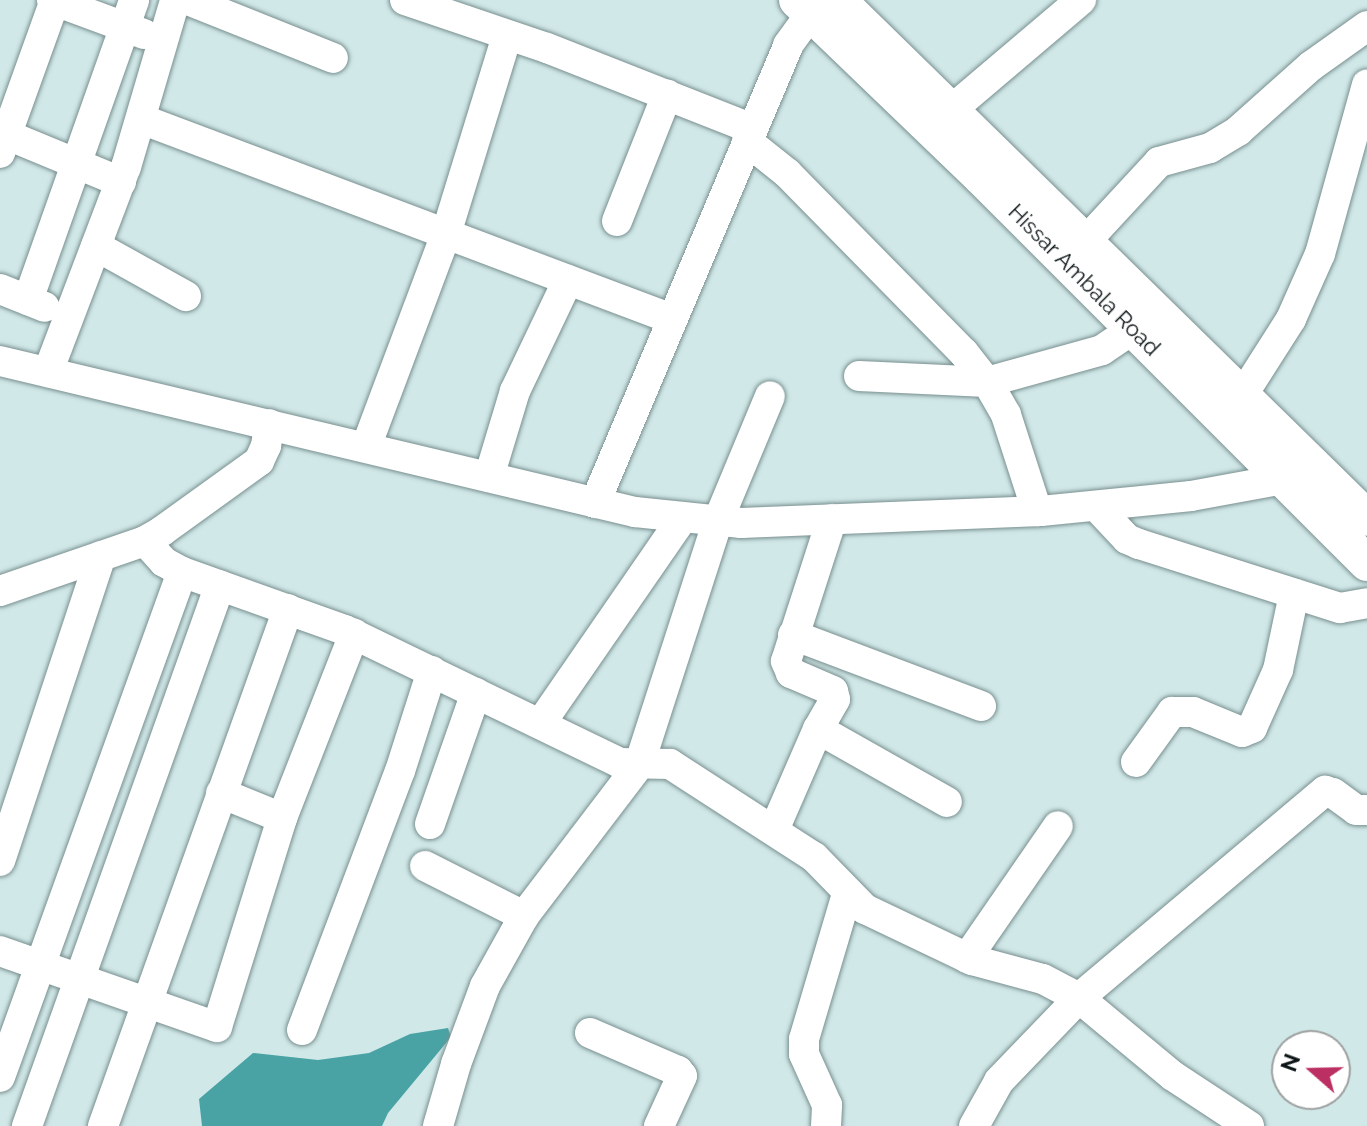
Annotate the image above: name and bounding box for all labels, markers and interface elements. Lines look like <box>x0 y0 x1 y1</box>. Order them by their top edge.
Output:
street label: Hissar Ambala Road <box>1002 198 1166 362</box>
north arrow <box>1271 1030 1351 1110</box>
text: N <box>1275 1050 1305 1075</box>

